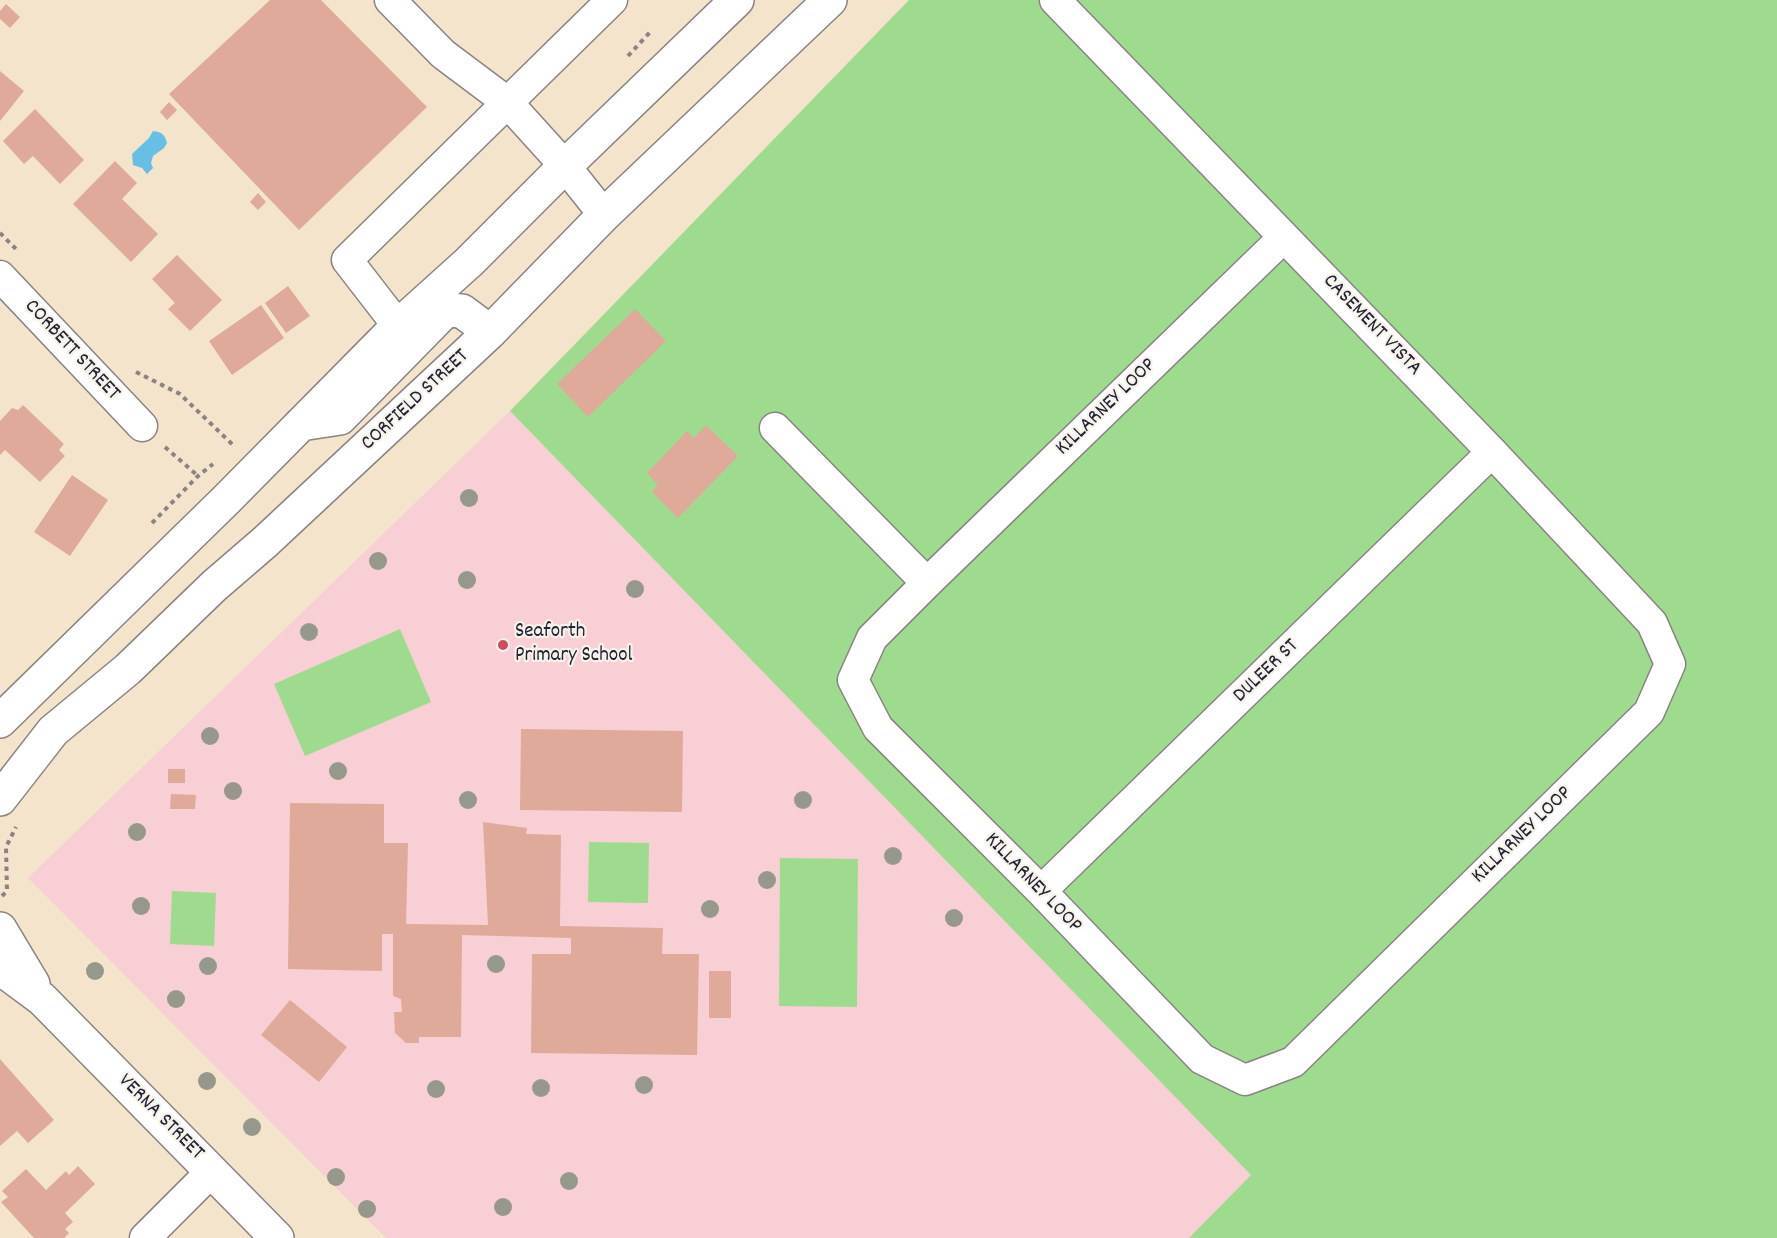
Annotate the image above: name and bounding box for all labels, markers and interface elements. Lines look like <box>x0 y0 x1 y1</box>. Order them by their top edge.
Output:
street label: CASEMENT VISTA <box>1316 270 1426 382</box>
street label: CORBETT STREET <box>18 295 124 407</box>
street label: CORFIELD STREET <box>357 345 475 457</box>
street label: KILLARNEY LOOP <box>1052 354 1162 462</box>
place label: Seaforth Primary School <box>515 620 633 670</box>
street label: DULEER ST <box>1229 635 1305 709</box>
marker: Seaforth Primary School <box>496 638 510 652</box>
street label: KILLARNEY LOOP <box>1468 782 1578 890</box>
street label: KILLARNEY LOOP <box>978 829 1086 939</box>
street label: VERNA STREET <box>112 1070 208 1166</box>

